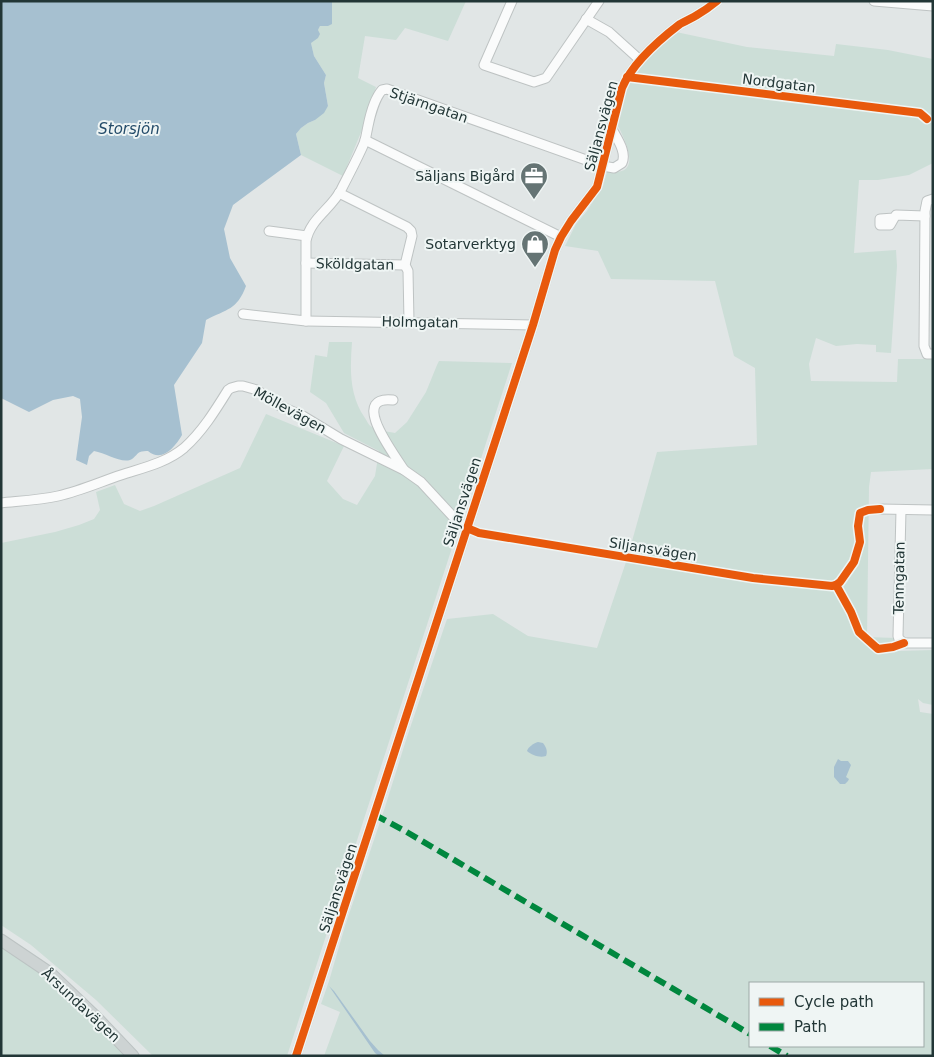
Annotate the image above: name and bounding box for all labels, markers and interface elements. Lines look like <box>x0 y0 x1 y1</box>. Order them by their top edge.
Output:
street label: Nordgatan <box>741 71 817 95</box>
street label: Säljansvägen <box>581 79 621 173</box>
street label: Stjärngatan <box>388 84 470 126</box>
water label: Storsjön <box>98 120 160 138</box>
office icon: Säljans Bigård <box>519 161 549 200</box>
place label: Säljans Bigård <box>415 168 515 184</box>
shop icon: Sotarverktyg <box>520 229 550 268</box>
place label: Sotarverktyg <box>425 236 516 252</box>
street label: Sköldgatan <box>316 255 394 273</box>
street label: Holmgatan <box>381 313 459 331</box>
street label: Möllevägen <box>251 384 329 436</box>
street label: Säljansvägen <box>440 455 484 549</box>
street label: Siljansvägen <box>608 534 698 564</box>
street label: Tenngatan <box>890 541 908 616</box>
street label: Säljansvägen <box>316 841 360 935</box>
street label: Årsundavägen <box>39 965 123 1045</box>
legend <box>749 982 924 1047</box>
text: Cycle path <box>794 993 874 1011</box>
text: Path <box>794 1018 827 1036</box>

